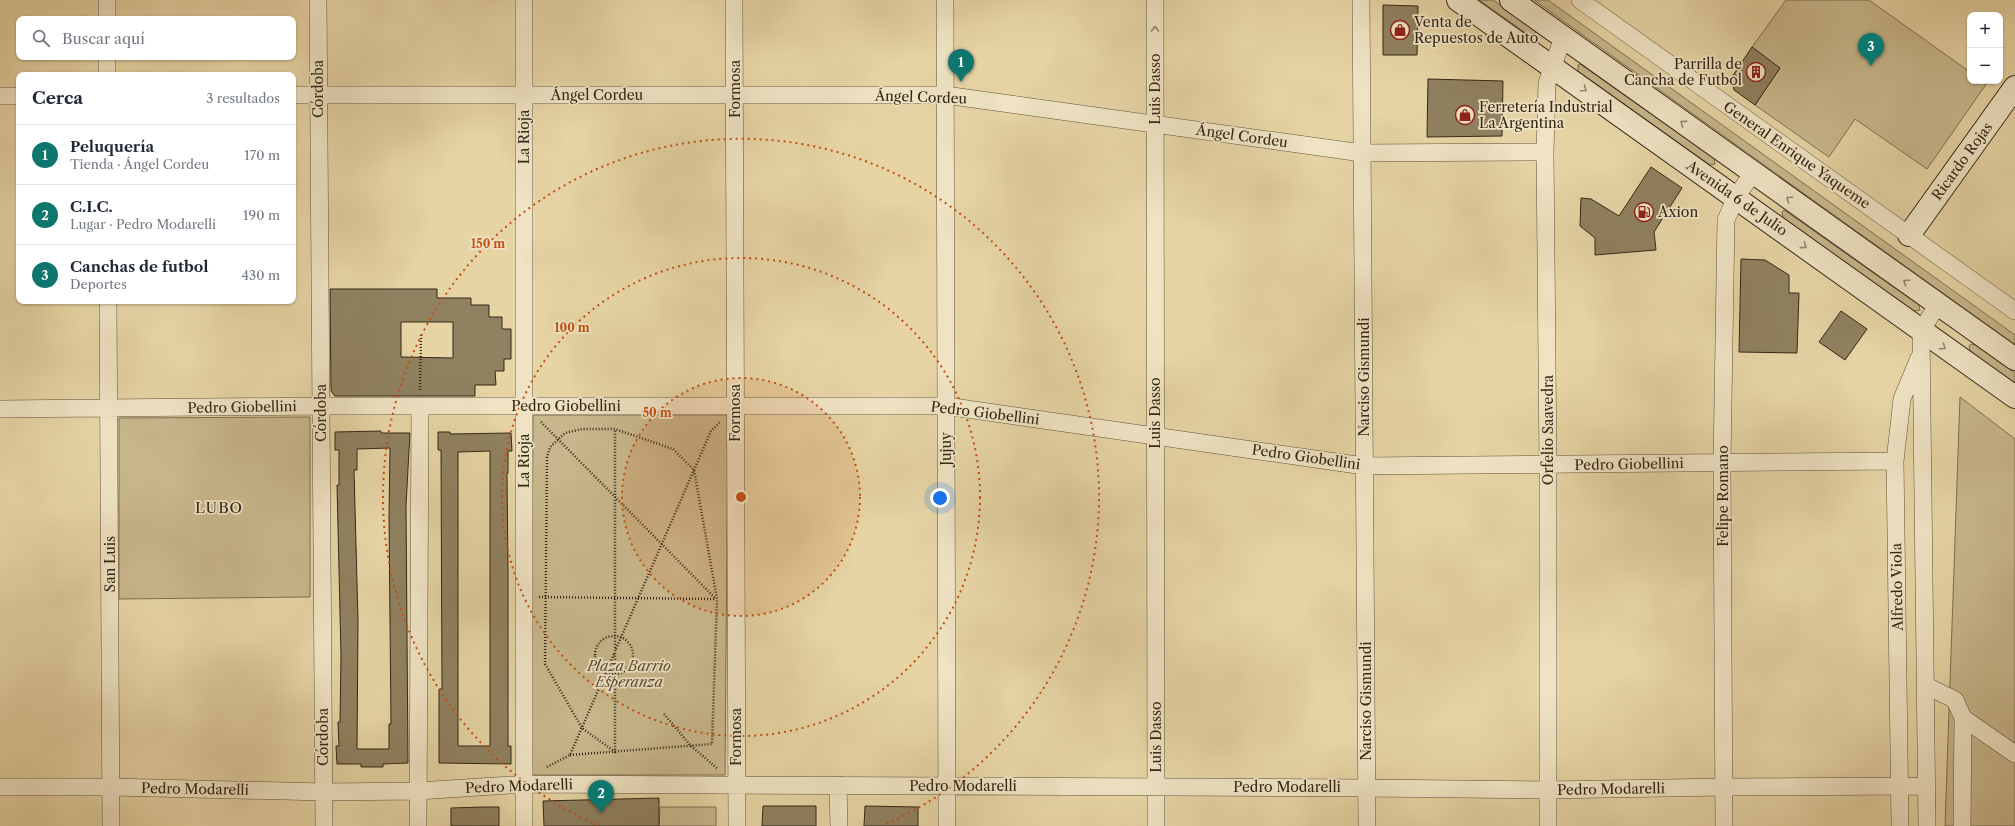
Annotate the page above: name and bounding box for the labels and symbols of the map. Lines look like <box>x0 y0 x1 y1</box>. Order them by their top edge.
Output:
place label: Venta de Repuestos de Auto <box>1413 13 1538 47</box>
shop icon: Venta de Repuestos de Auto <box>1389 19 1411 41</box>
one-way arrow <box>1151 26 1159 32</box>
pin: 3 <box>1858 33 1884 66</box>
pin: 1 <box>948 49 974 82</box>
street label: Luis Dasso <box>1146 53 1164 125</box>
place label: Parrilla de Cancha de Futbol <box>1624 55 1742 89</box>
street label: Córdoba <box>309 59 327 118</box>
street label: Formosa <box>726 59 744 118</box>
building icon: Parrilla de Cancha de Futbol <box>1745 61 1767 83</box>
one-way arrow <box>1580 84 1587 92</box>
street label: Ángel Cordeu <box>550 86 644 104</box>
street label: Ángel Cordeu <box>874 86 968 108</box>
street label: General Enrique Yaqueme <box>1720 97 1874 213</box>
place label: Ferretería Industrial La Argentina <box>1479 98 1613 132</box>
shop icon: Ferretería Industrial La Argentina <box>1454 104 1476 126</box>
street label: La Rioja <box>515 109 533 164</box>
street label: Ricardo Rojas <box>1928 119 1996 203</box>
one-way arrow <box>1680 120 1687 128</box>
street label: Ángel Cordeu <box>1194 121 1289 151</box>
street label: Avenida 6 de Julio <box>1682 156 1791 240</box>
one-way arrow <box>1786 197 1793 204</box>
fuel station icon: Axion <box>1633 201 1655 223</box>
place label: Axion <box>1657 203 1698 221</box>
text: 150 m <box>471 236 505 251</box>
one-way arrow <box>1800 241 1807 249</box>
one-way arrow <box>1904 280 1911 287</box>
street label: Narciso Gismundi <box>1355 317 1373 437</box>
text: 100 m <box>554 320 590 335</box>
one-way arrow <box>1939 342 1946 349</box>
street label: Orfelio Saavedra <box>1539 374 1557 485</box>
street label: Luis Dasso <box>1146 377 1164 449</box>
street label: Córdoba <box>312 383 330 442</box>
street label: Formosa <box>726 383 744 442</box>
street label: Pedro Giobellini <box>187 397 297 417</box>
street label: Pedro Giobellini <box>511 397 621 415</box>
street label: Pedro Giobellini <box>930 397 1040 429</box>
text: 50 m <box>642 405 672 420</box>
street label: Jujuy <box>937 432 955 468</box>
street label: La Rioja <box>515 433 533 488</box>
street label: Pedro Giobellini <box>1251 440 1361 474</box>
street label: Felipe Romano <box>1714 445 1732 547</box>
street label: Pedro Giobellini <box>1574 454 1684 474</box>
your location <box>930 488 950 508</box>
centre of rings <box>734 490 748 504</box>
district label: LUBO <box>195 498 243 517</box>
street label: San Luis <box>101 536 119 592</box>
street label: Alfredo Viola <box>1887 542 1907 632</box>
street label: Narciso Gismundi <box>1357 641 1375 761</box>
park label: Plaza Barrio Esperanza <box>586 657 671 691</box>
street label: Luis Dasso <box>1147 701 1165 773</box>
street label: Córdoba <box>314 707 332 766</box>
street label: Formosa <box>727 707 745 766</box>
street label: Pedro Modarelli <box>465 775 573 797</box>
street label: Pedro Modarelli <box>909 777 1017 795</box>
street label: Pedro Modarelli <box>1233 778 1341 796</box>
street label: Pedro Modarelli <box>141 779 249 799</box>
street label: Pedro Modarelli <box>1557 779 1665 799</box>
pin: 2 <box>588 780 614 813</box>

